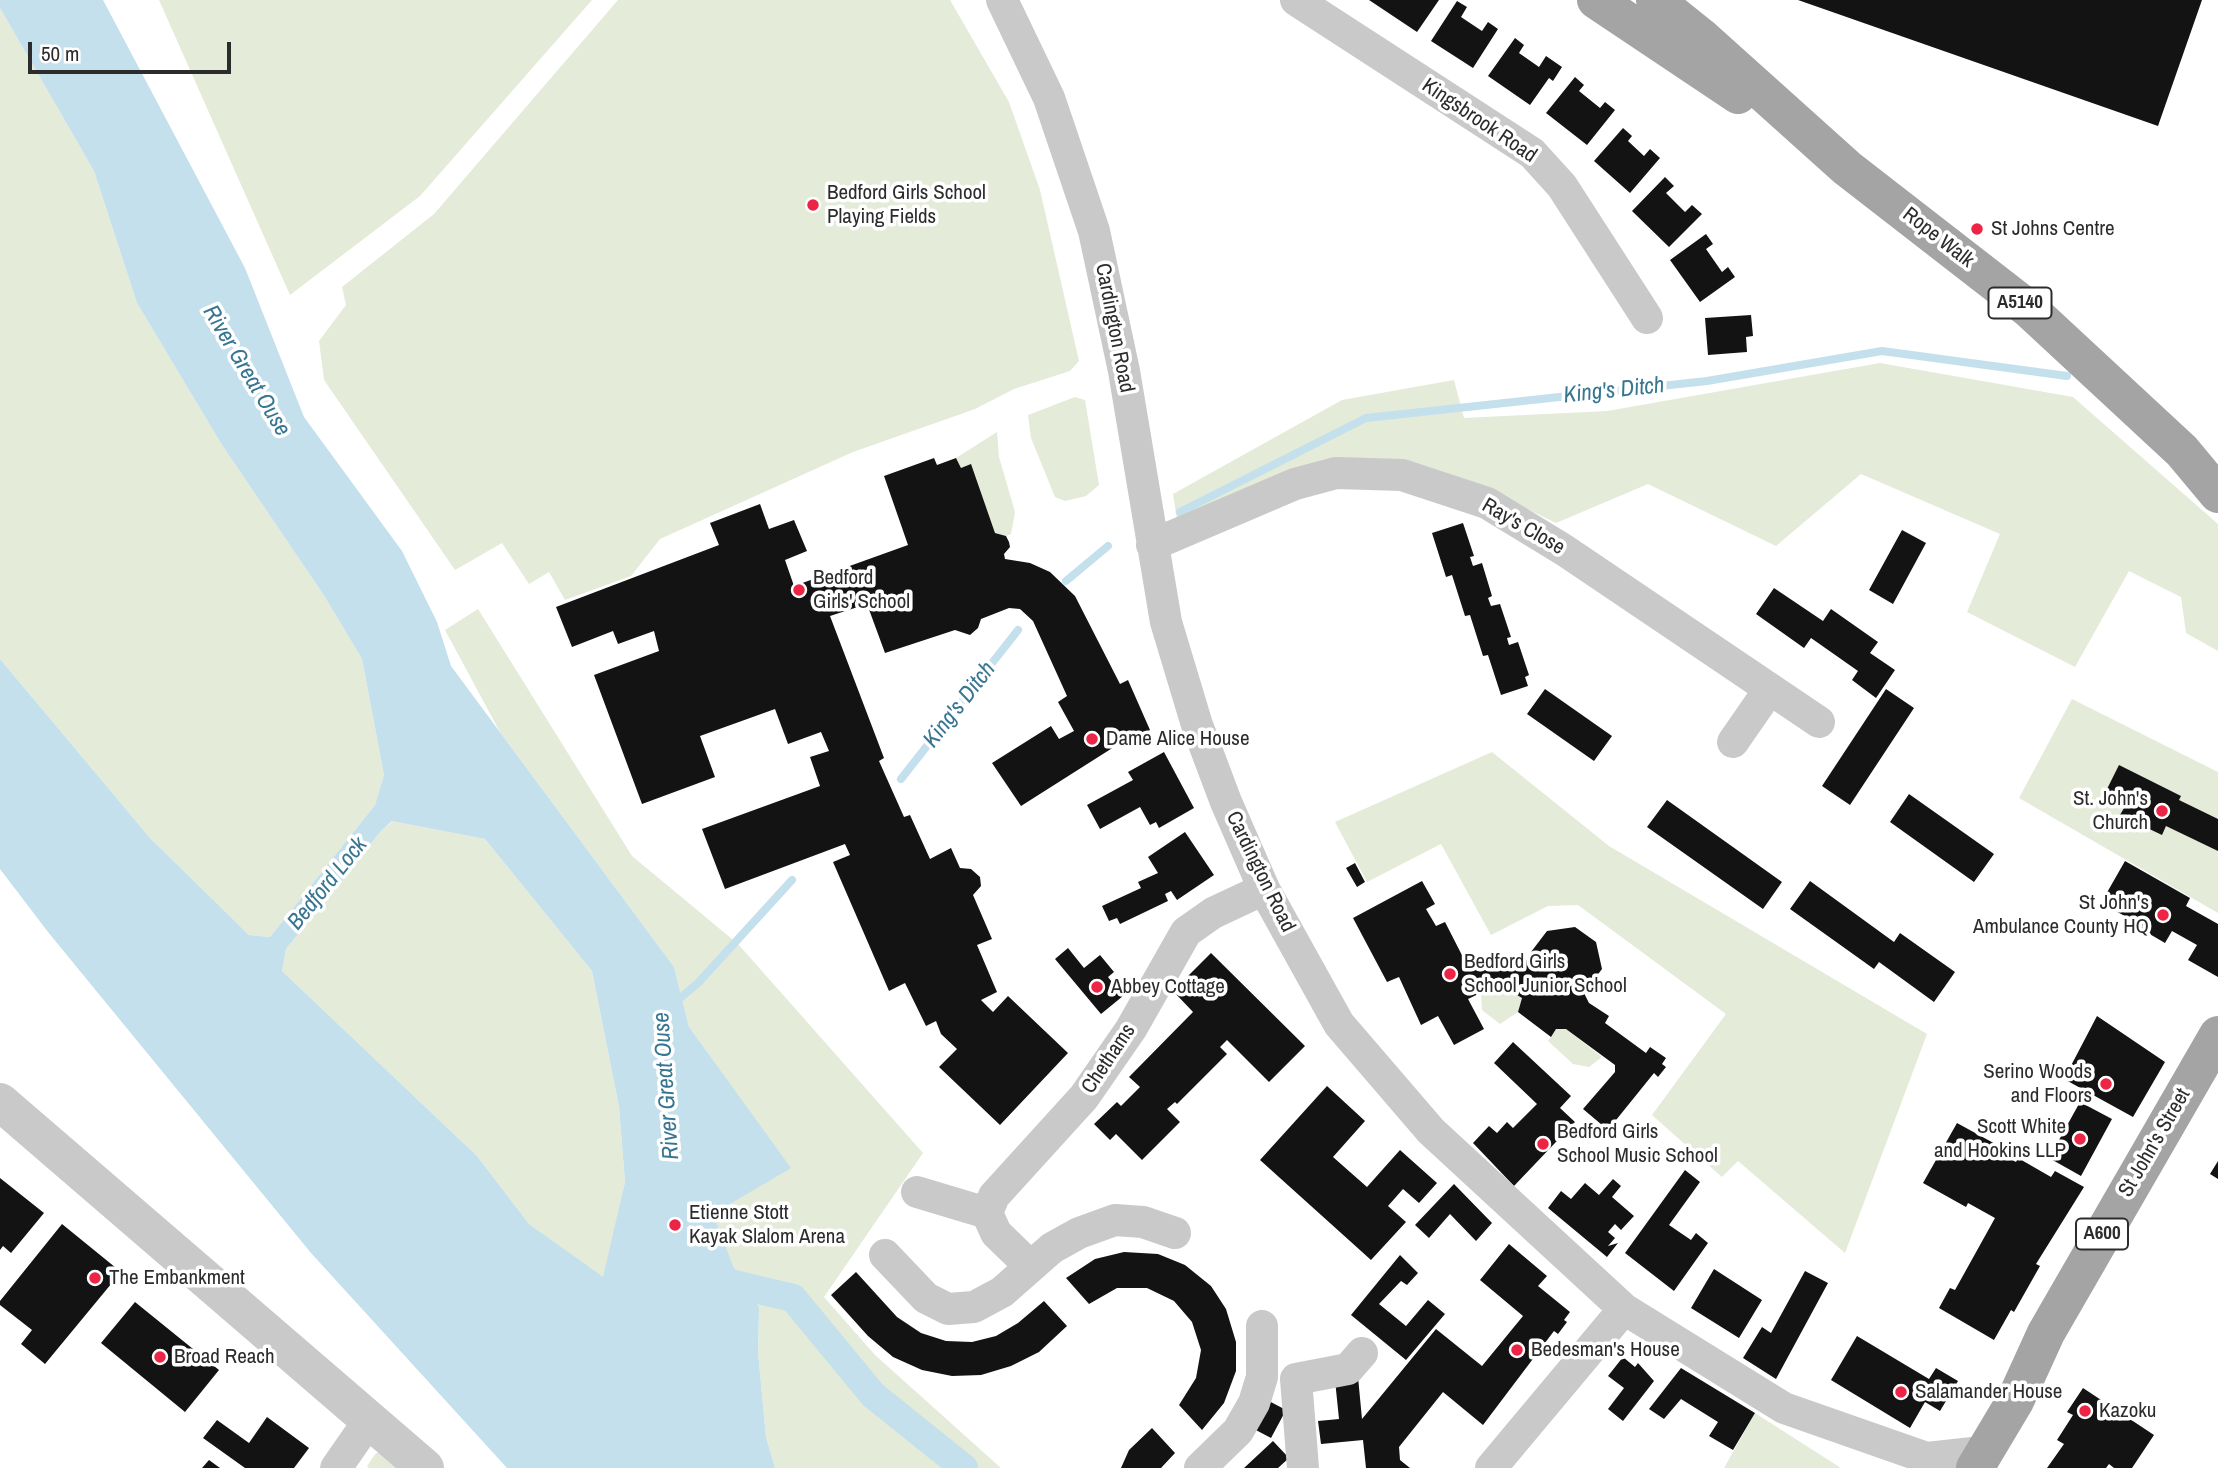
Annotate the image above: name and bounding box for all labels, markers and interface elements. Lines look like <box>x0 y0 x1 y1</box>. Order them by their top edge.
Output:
scale bar <box>32 28 234 72</box>
text: 50 m <box>41 39 79 68</box>
street label: Kingsbrook Road <box>1417 73 1541 169</box>
place label: Bedford Girls School Playing Fields <box>827 180 986 230</box>
marker: Bedford Girls School Playing Fields <box>805 197 821 213</box>
street label: Rope Walk <box>1897 202 1979 274</box>
place label: St Johns Centre <box>1991 216 2114 242</box>
marker: St Johns Centre <box>1969 221 1985 237</box>
street label: Cardington Road <box>1089 261 1139 395</box>
road number: A5140 <box>1988 288 2052 318</box>
water label: River Great Ouse <box>196 301 296 441</box>
water label: King's Ditch <box>1562 372 1666 410</box>
street label: Ray's Close <box>1477 493 1569 561</box>
place label: Bedford Girls' School <box>813 565 910 615</box>
marker: Bedford Girls' School <box>791 582 807 598</box>
water label: King's Ditch <box>918 657 1002 753</box>
place label: Dame Alice House <box>1106 726 1250 752</box>
marker: Dame Alice House <box>1084 731 1100 747</box>
place label: St. John's Church <box>2073 786 2148 836</box>
marker: St. John's Church <box>2154 803 2170 819</box>
street label: Cardington Road <box>1220 808 1300 936</box>
water label: Bedford Lock <box>282 832 374 936</box>
place label: St John's Ambulance County HQ <box>1973 890 2149 940</box>
marker: St John's Ambulance County HQ <box>2155 907 2171 923</box>
place label: Bedford Girls School Junior School <box>1464 949 1627 999</box>
marker: Bedford Girls School Junior School <box>1442 966 1458 982</box>
place label: Abbey Cottage <box>1111 974 1225 1000</box>
marker: Abbey Cottage <box>1089 979 1105 995</box>
water label: River Great Ouse <box>648 1011 686 1161</box>
street label: Chethams <box>1077 1019 1141 1099</box>
place label: Serino Woods and Floors <box>1983 1059 2092 1109</box>
marker: Serino Woods and Floors <box>2098 1076 2114 1092</box>
street label: St John's Street <box>2114 1084 2196 1202</box>
place label: Scott White and Hookins LLP <box>1934 1114 2066 1164</box>
place label: Bedford Girls School Music School <box>1557 1119 1718 1169</box>
marker: Scott White and Hookins LLP <box>2072 1131 2088 1147</box>
marker: Bedford Girls School Music School <box>1535 1136 1551 1152</box>
place label: Etienne Stott Kayak Slalom Arena <box>689 1200 845 1250</box>
marker: Etienne Stott Kayak Slalom Arena <box>667 1217 683 1233</box>
road number: A600 <box>2076 1218 2128 1250</box>
place label: The Embankment <box>109 1265 245 1291</box>
marker: The Embankment <box>87 1270 103 1286</box>
place label: Bedesman's House <box>1531 1337 1680 1363</box>
marker: Bedesman's House <box>1509 1342 1525 1358</box>
place label: Broad Reach <box>174 1344 275 1370</box>
marker: Broad Reach <box>152 1349 168 1365</box>
place label: Salamander House <box>1915 1379 2062 1405</box>
marker: Salamander House <box>1893 1384 1909 1400</box>
place label: Kazoku <box>2099 1398 2156 1424</box>
marker: Kazoku <box>2077 1403 2093 1419</box>

